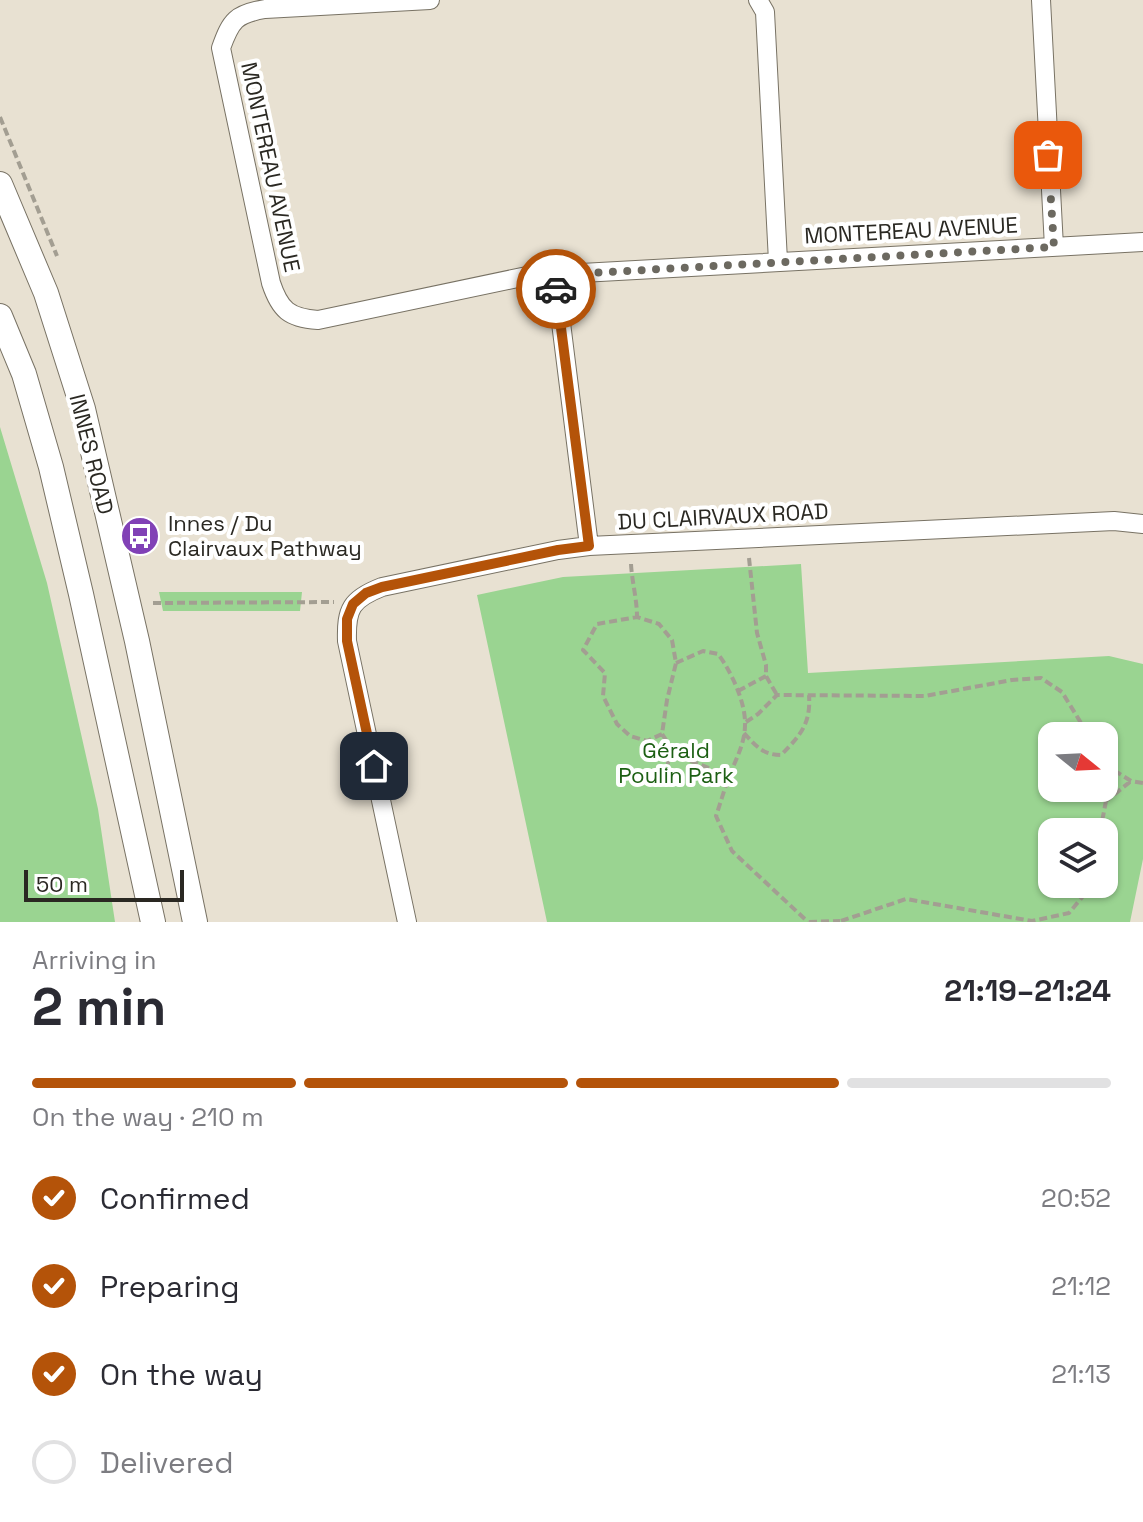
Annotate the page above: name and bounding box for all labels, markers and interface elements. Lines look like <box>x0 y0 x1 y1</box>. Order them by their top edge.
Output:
street label: MONTEREAU AVENUE <box>235 59 307 275</box>
pin <box>1014 121 1082 189</box>
icon: bag <box>1026 133 1070 177</box>
street label: MONTEREAU AVENUE <box>803 210 1019 250</box>
courier <box>516 249 596 329</box>
icon: car <box>534 267 578 311</box>
street label: INNES ROAD <box>64 391 120 517</box>
street label: DU CLAIRVAUX ROAD <box>617 496 829 536</box>
place label: Innes / Du Clairvaux Pathway <box>168 509 362 562</box>
bus stop icon: Innes / Du Clairvaux Pathway <box>119 515 161 557</box>
north arrow <box>1038 722 1118 802</box>
map controls <box>1038 722 1118 898</box>
pin <box>340 732 408 800</box>
park label: Gérald Poulin Park <box>618 736 734 789</box>
icon: home <box>352 744 396 788</box>
button: layers <box>1038 818 1118 898</box>
scale bar <box>24 866 184 902</box>
text: 50 m <box>36 870 88 898</box>
text: Arriving in <box>32 943 156 977</box>
text: 21:19–21:24 <box>944 971 1111 1010</box>
text: 2 min <box>32 974 166 1040</box>
text: On the way · 210 m <box>32 1100 264 1134</box>
icon: check <box>32 1176 76 1220</box>
text: Confirmed <box>100 1179 250 1218</box>
text: 20:52 <box>1041 1181 1111 1215</box>
icon: check <box>32 1264 76 1308</box>
text: Preparing <box>100 1267 239 1306</box>
text: 21:12 <box>1051 1269 1111 1303</box>
icon: check <box>32 1352 76 1396</box>
text: On the way <box>100 1355 263 1394</box>
text: 21:13 <box>1051 1357 1111 1391</box>
text: Delivered <box>100 1443 234 1482</box>

